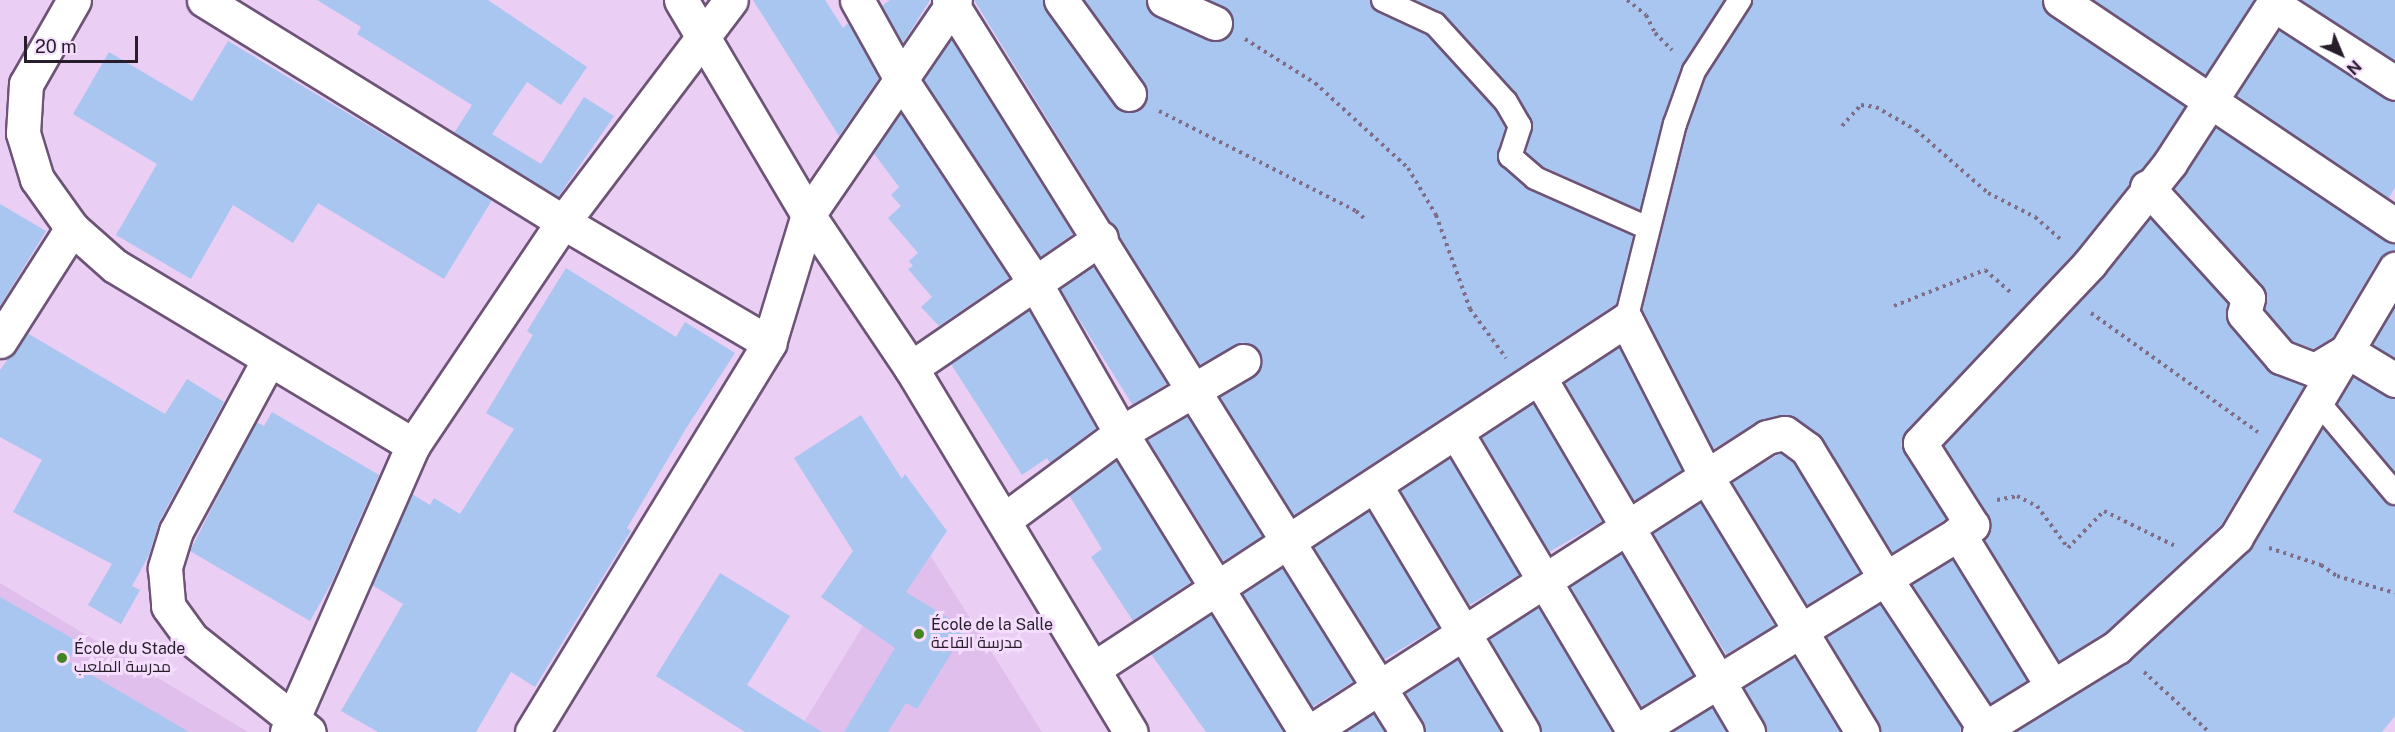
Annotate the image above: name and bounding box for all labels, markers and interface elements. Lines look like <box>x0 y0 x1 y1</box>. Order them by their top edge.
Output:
scale bar <box>27 24 141 62</box>
north arrow <box>2311 24 2371 84</box>
text: 20 m <box>35 36 77 57</box>
text: N <box>2343 56 2365 78</box>
place label: École de la Salle مدرسة القاعة <box>931 615 1054 653</box>
marker: École de la Salle مدرسة القاعة <box>912 627 926 641</box>
place label: École du Stade مدرسة الملعب <box>74 639 186 677</box>
marker: École du Stade مدرسة الملعب <box>55 651 69 665</box>

